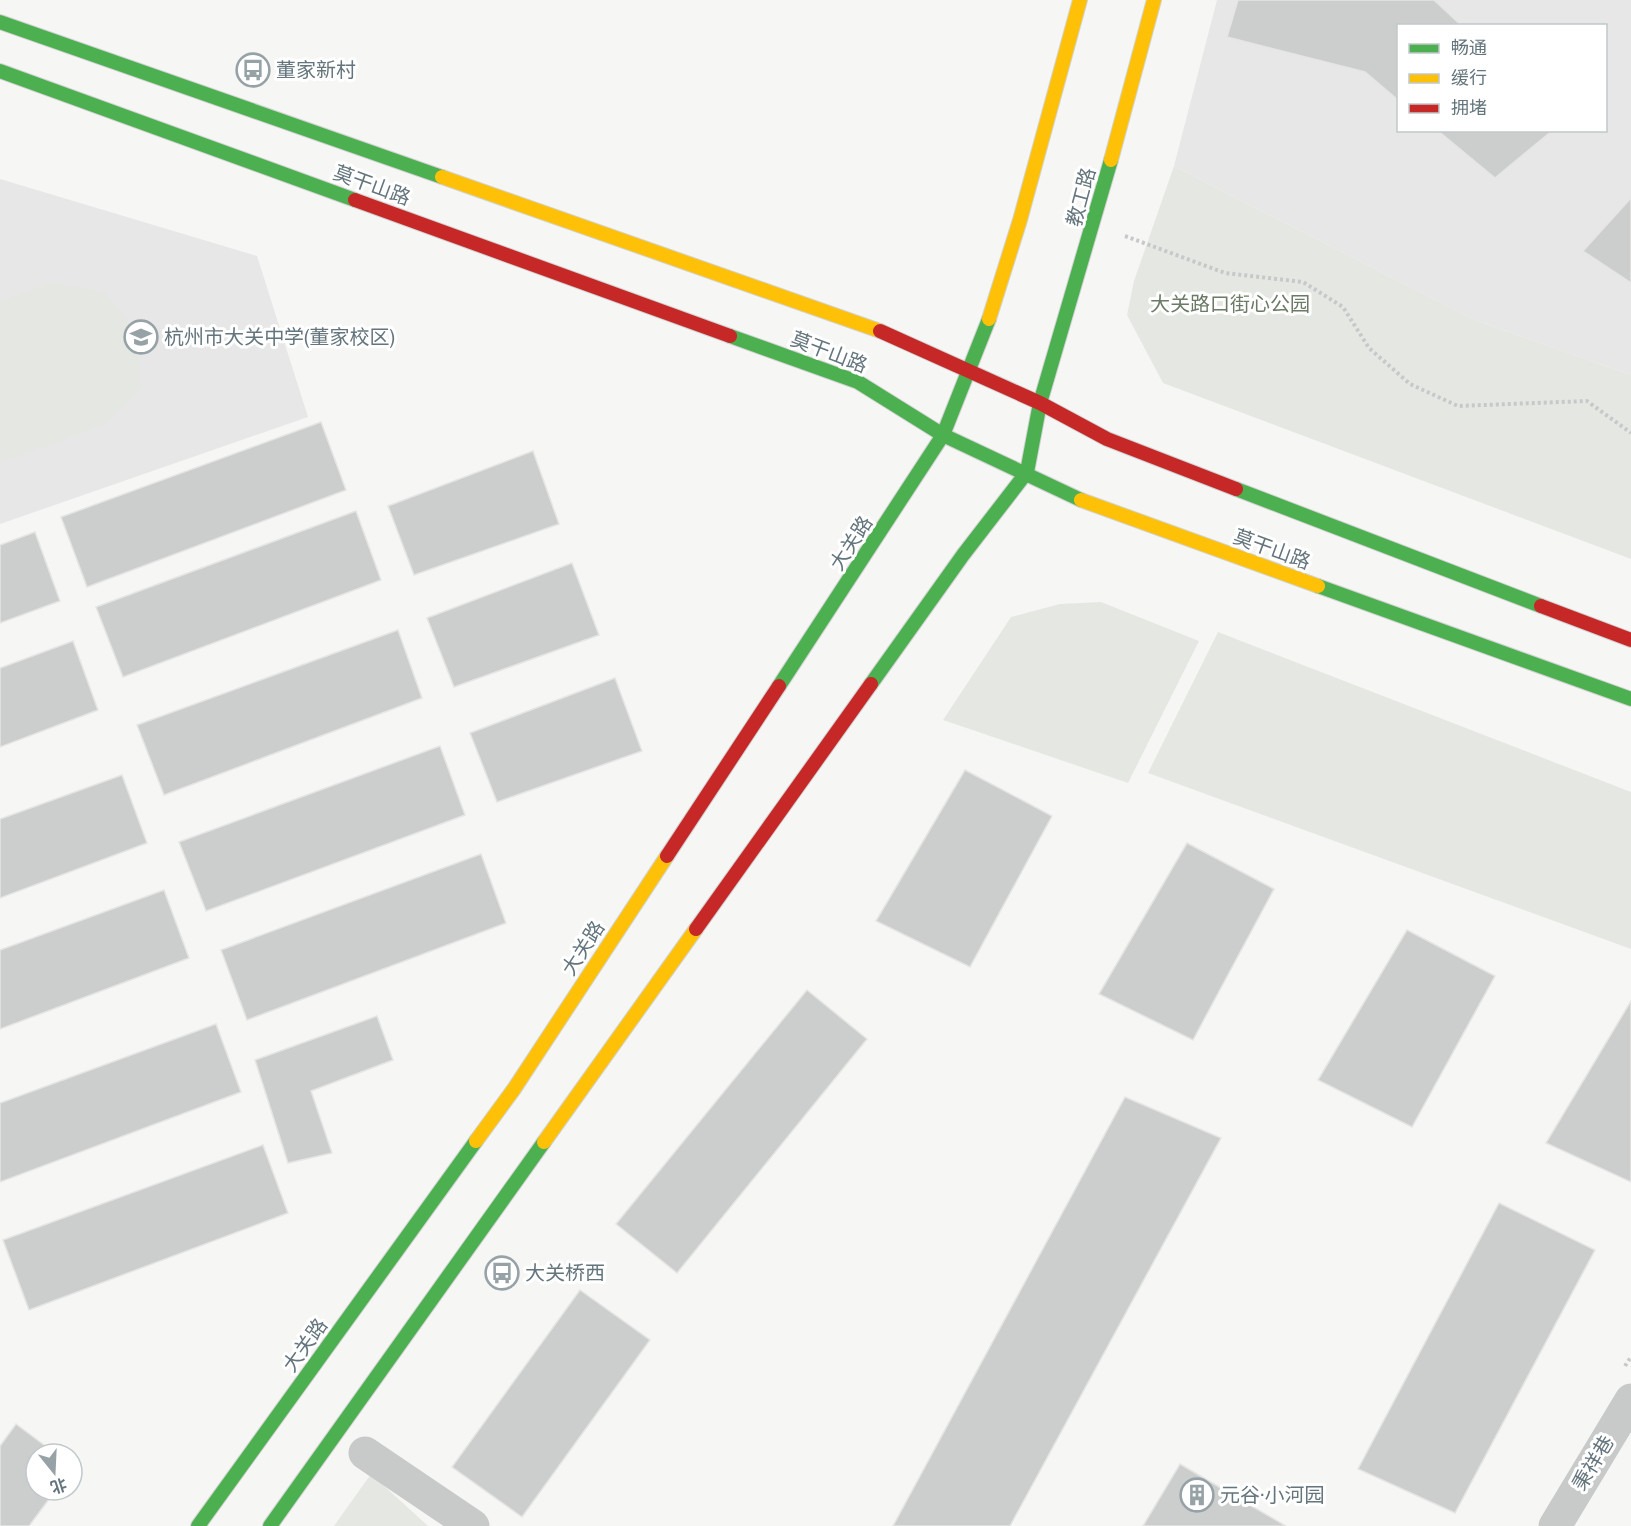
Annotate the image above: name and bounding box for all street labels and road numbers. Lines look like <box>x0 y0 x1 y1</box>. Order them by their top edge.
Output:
street label: 莫干山路 <box>330 158 414 211</box>
street label: 教工路 <box>1060 164 1101 229</box>
street label: 莫干山路 <box>787 325 871 378</box>
street label: 大关路 <box>823 510 878 575</box>
street label: 莫干山路 <box>1230 522 1314 575</box>
street label: 大关路 <box>555 915 610 980</box>
street label: 大关路 <box>276 1313 333 1377</box>
street label: 秉祥巷 <box>1566 1430 1620 1495</box>

